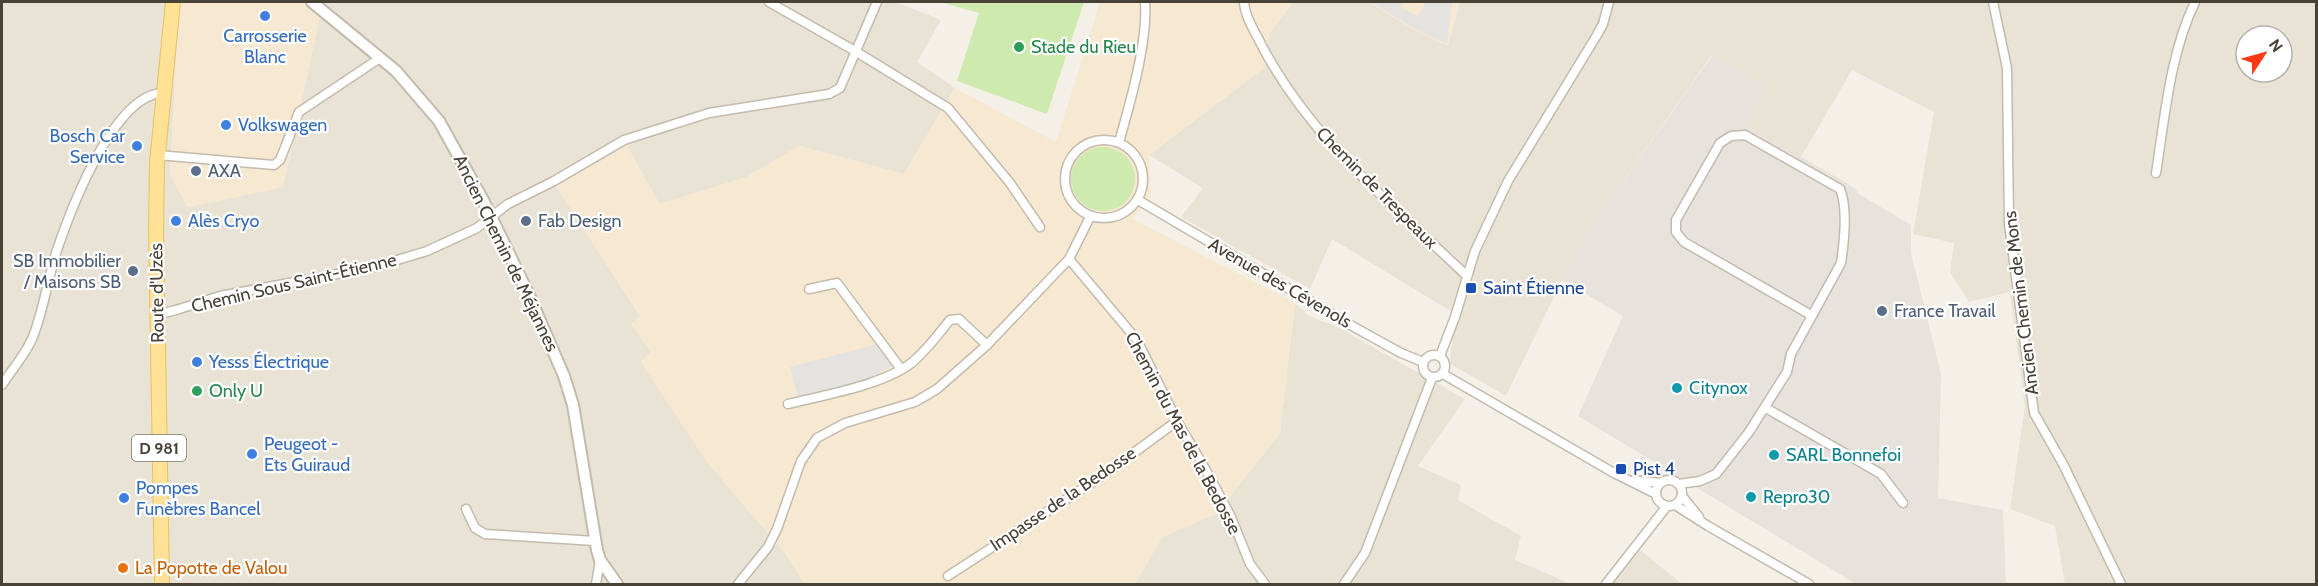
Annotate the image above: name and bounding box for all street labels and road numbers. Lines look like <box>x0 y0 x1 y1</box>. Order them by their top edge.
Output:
street label: Chemin de Trespeaux <box>1312 123 1443 254</box>
street label: Ancien Chemin de Méjannes <box>449 151 563 355</box>
street label: Ancien Chemin de Mons <box>1999 210 2043 396</box>
street label: Avenue des Cévenols <box>1205 233 1355 333</box>
street label: Route d'Uzès <box>145 243 169 343</box>
street label: Chemin Sous Saint-Étienne <box>189 249 399 317</box>
street label: Chemin du Mas de la Bedosse <box>1120 328 1246 538</box>
road number: D 981 <box>132 435 186 461</box>
street label: Impasse de la Bedosse <box>986 442 1140 556</box>

